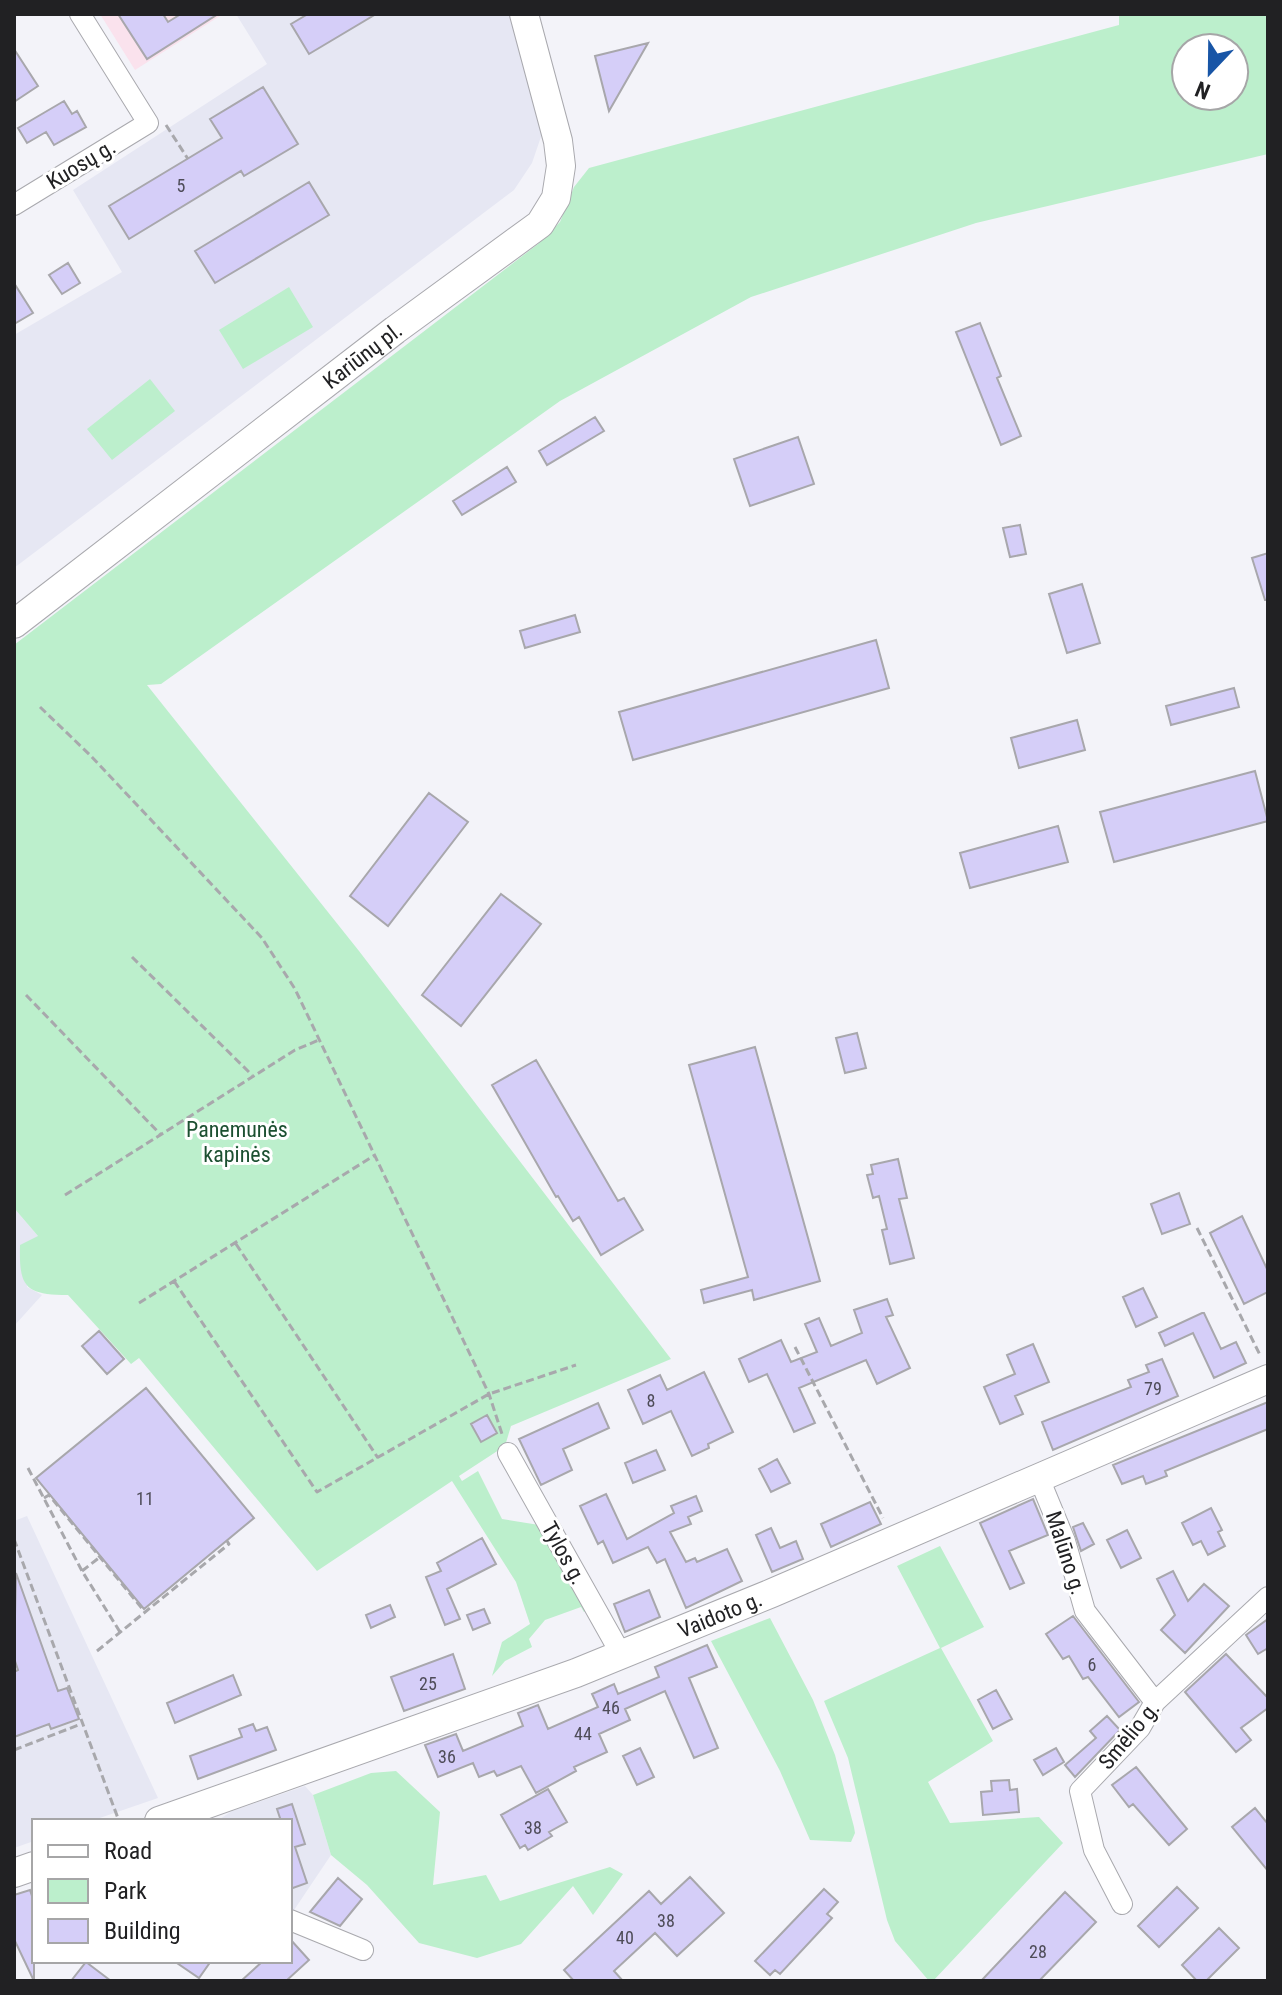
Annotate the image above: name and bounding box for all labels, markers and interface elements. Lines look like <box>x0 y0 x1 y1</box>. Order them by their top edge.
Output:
north arrow <box>1170 32 1250 112</box>
text: N <box>1192 76 1214 104</box>
street label: Kuosų g. <box>42 134 120 194</box>
house number: 5 <box>177 175 186 196</box>
street label: Kariūnų pl. <box>318 317 407 394</box>
park label: Panemunės kapinės <box>186 1117 288 1167</box>
house number: 79 <box>1144 1378 1162 1399</box>
house number: 8 <box>647 1390 655 1411</box>
house number: 11 <box>136 1488 154 1509</box>
street label: Malūno g. <box>1041 1508 1091 1598</box>
street label: Tylos g. <box>537 1517 591 1589</box>
street label: Vaidoto g. <box>674 1586 766 1643</box>
house number: 6 <box>1088 1654 1096 1675</box>
house number: 25 <box>419 1673 437 1694</box>
street label: Smėlio g. <box>1093 1696 1165 1774</box>
house number: 46 <box>602 1697 620 1718</box>
house number: 44 <box>574 1723 592 1744</box>
house number: 36 <box>438 1746 456 1767</box>
house number: 38 <box>524 1817 542 1838</box>
legend <box>32 1819 292 1963</box>
text: Road <box>104 1837 152 1865</box>
text: Park <box>104 1877 147 1905</box>
house number: 38 <box>657 1910 675 1931</box>
text: Building <box>104 1917 181 1945</box>
house number: 40 <box>616 1927 634 1948</box>
house number: 28 <box>1029 1941 1047 1962</box>

